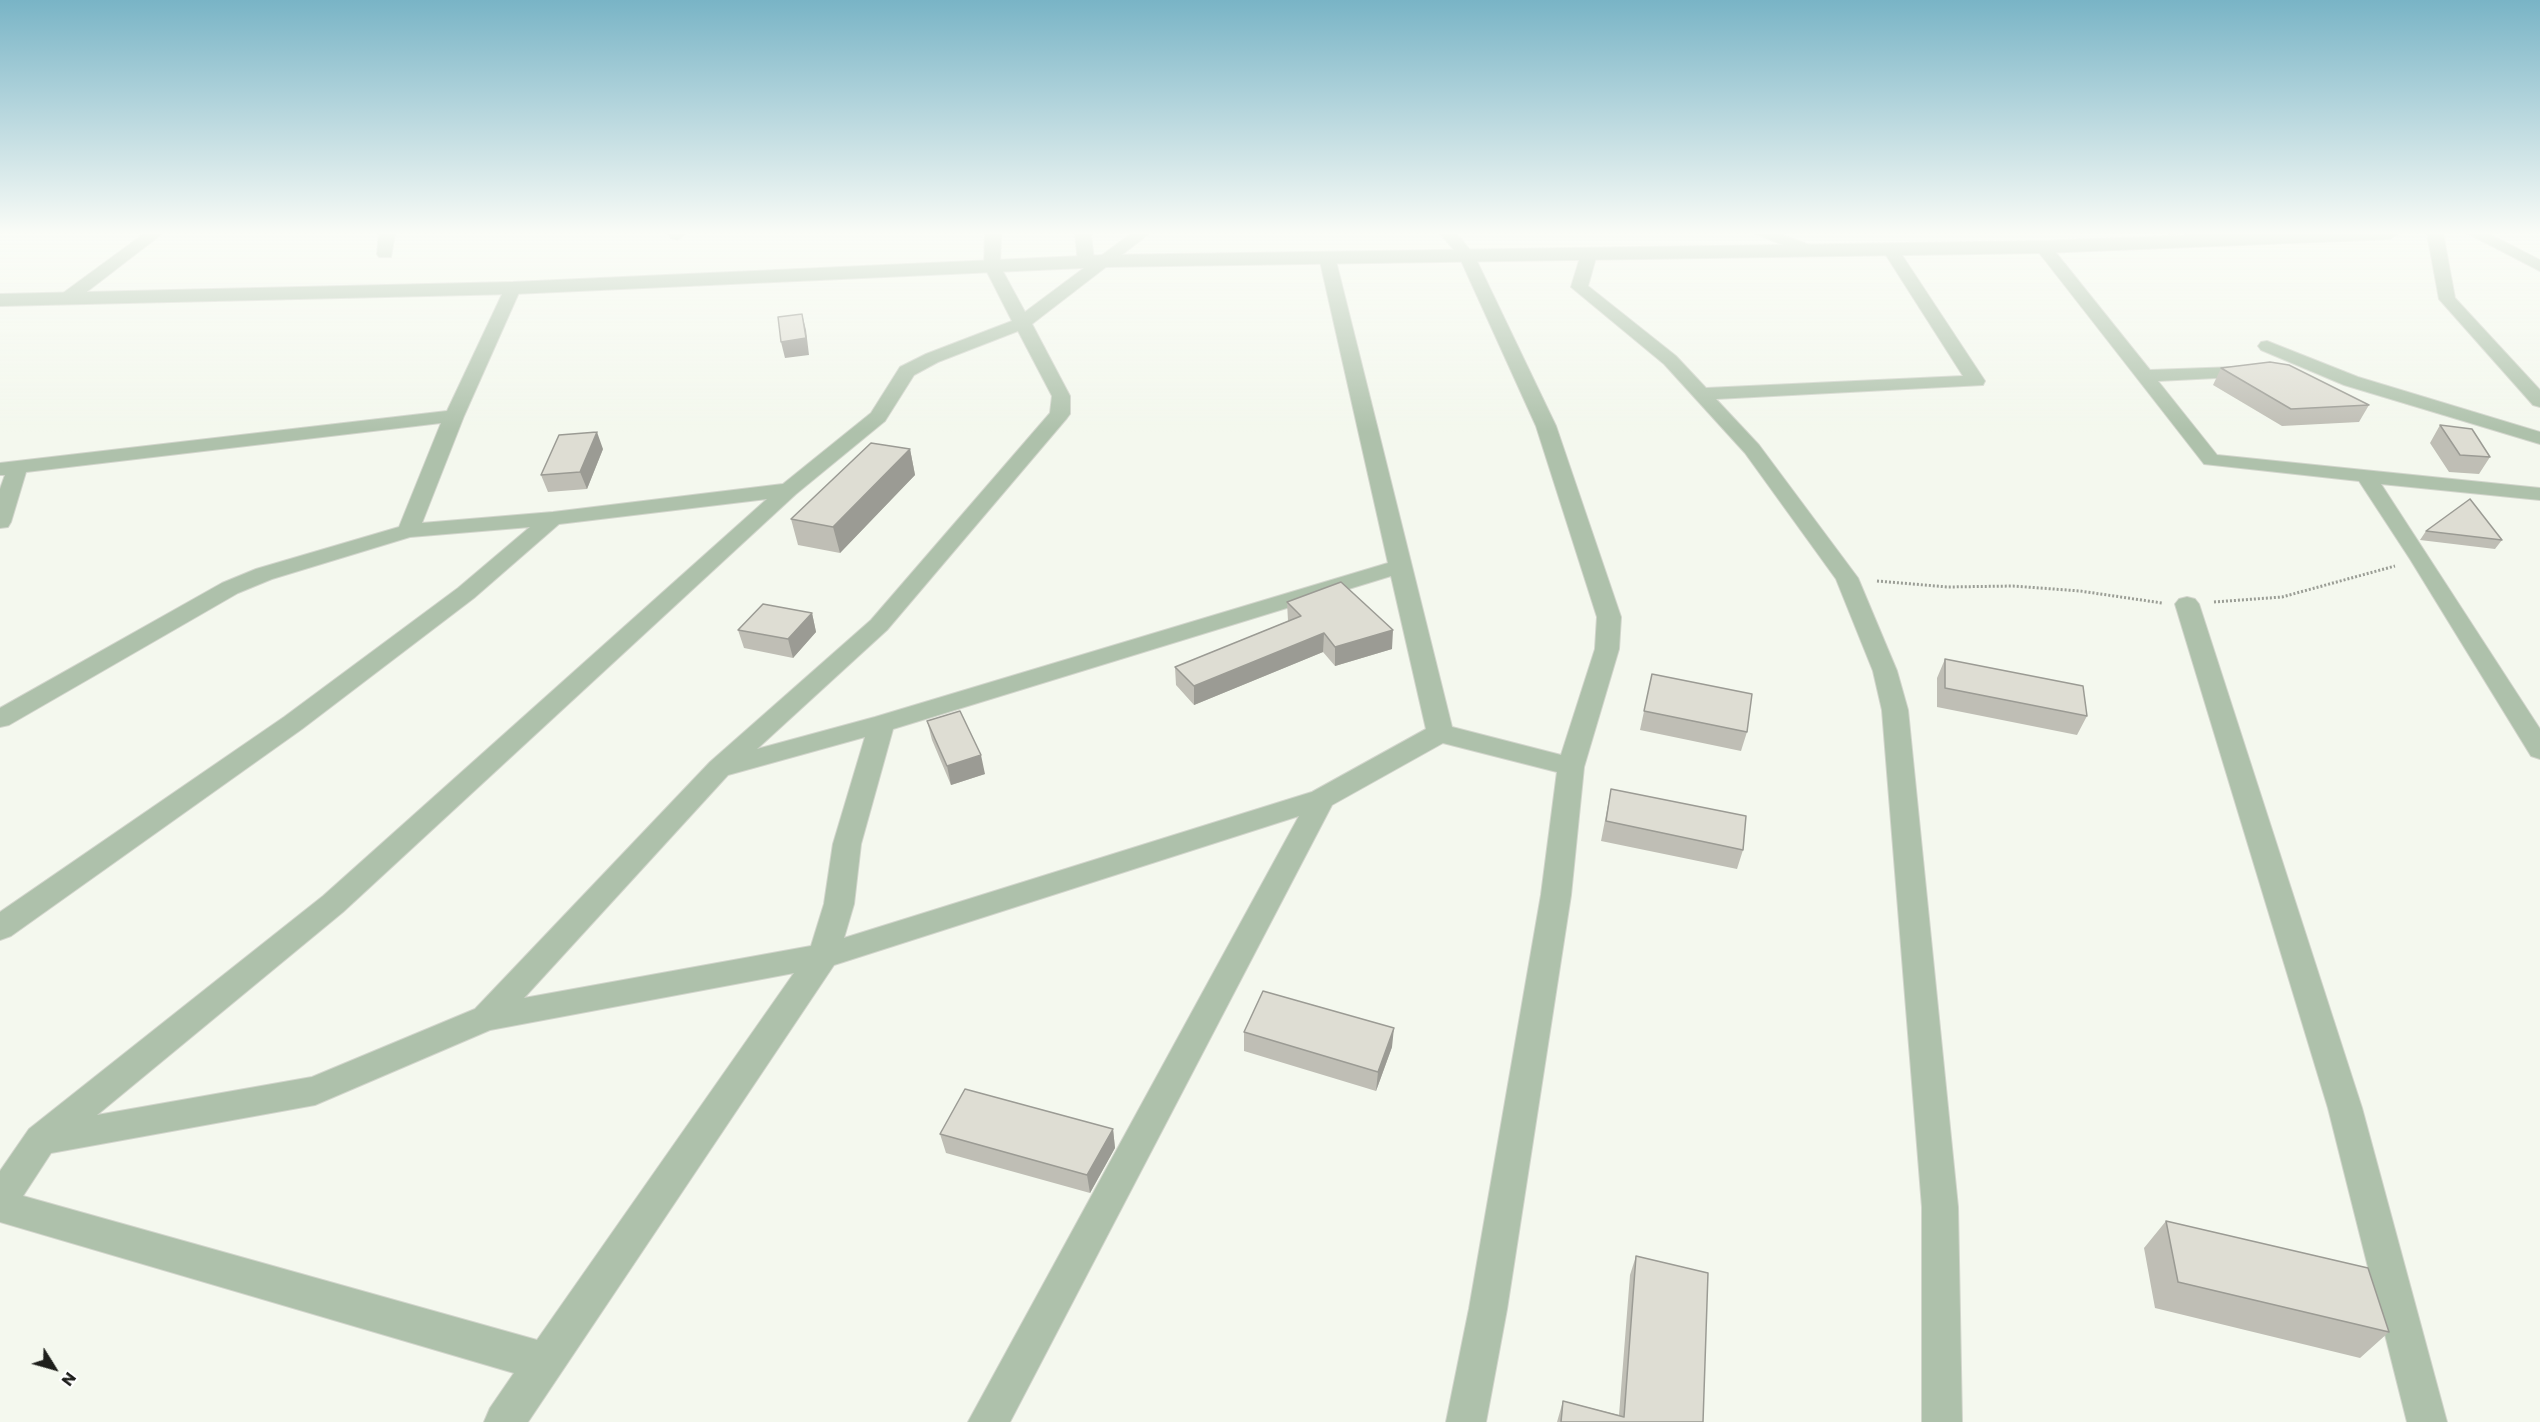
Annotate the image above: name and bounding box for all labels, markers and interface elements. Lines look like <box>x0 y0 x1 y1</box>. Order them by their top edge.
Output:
north arrow <box>24 1338 84 1398</box>
text: N <box>56 1367 82 1391</box>

